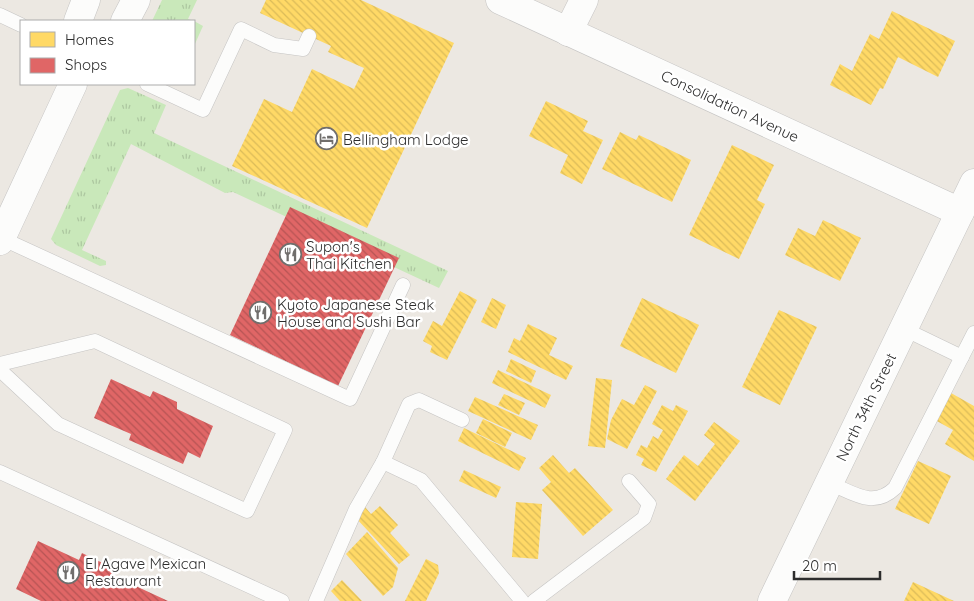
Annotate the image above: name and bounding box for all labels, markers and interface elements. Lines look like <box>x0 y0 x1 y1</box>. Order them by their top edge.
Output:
legend <box>20 20 195 85</box>
text: Homes <box>65 30 114 49</box>
text: Shops <box>65 55 107 74</box>
street label: Consolidation Avenue <box>658 66 802 146</box>
hotel icon: Bellingham Lodge <box>315 127 339 151</box>
place label: Bellingham Lodge <box>343 130 468 149</box>
place label: Supon's Thai Kitchen <box>306 237 392 273</box>
restaurant icon: Supon's Thai Kitchen <box>278 243 302 267</box>
place label: Kyoto Japanese Steak House and Sushi Bar <box>277 295 434 331</box>
restaurant icon: Kyoto Japanese Steak House and Sushi Bar <box>249 301 273 325</box>
street label: North 34th Street <box>832 350 900 464</box>
scale bar <box>794 548 880 580</box>
place label: El Agave Mexican Restaurant <box>85 554 206 590</box>
text: 20 m <box>802 556 837 575</box>
restaurant icon: El Agave Mexican Restaurant <box>57 560 81 584</box>

